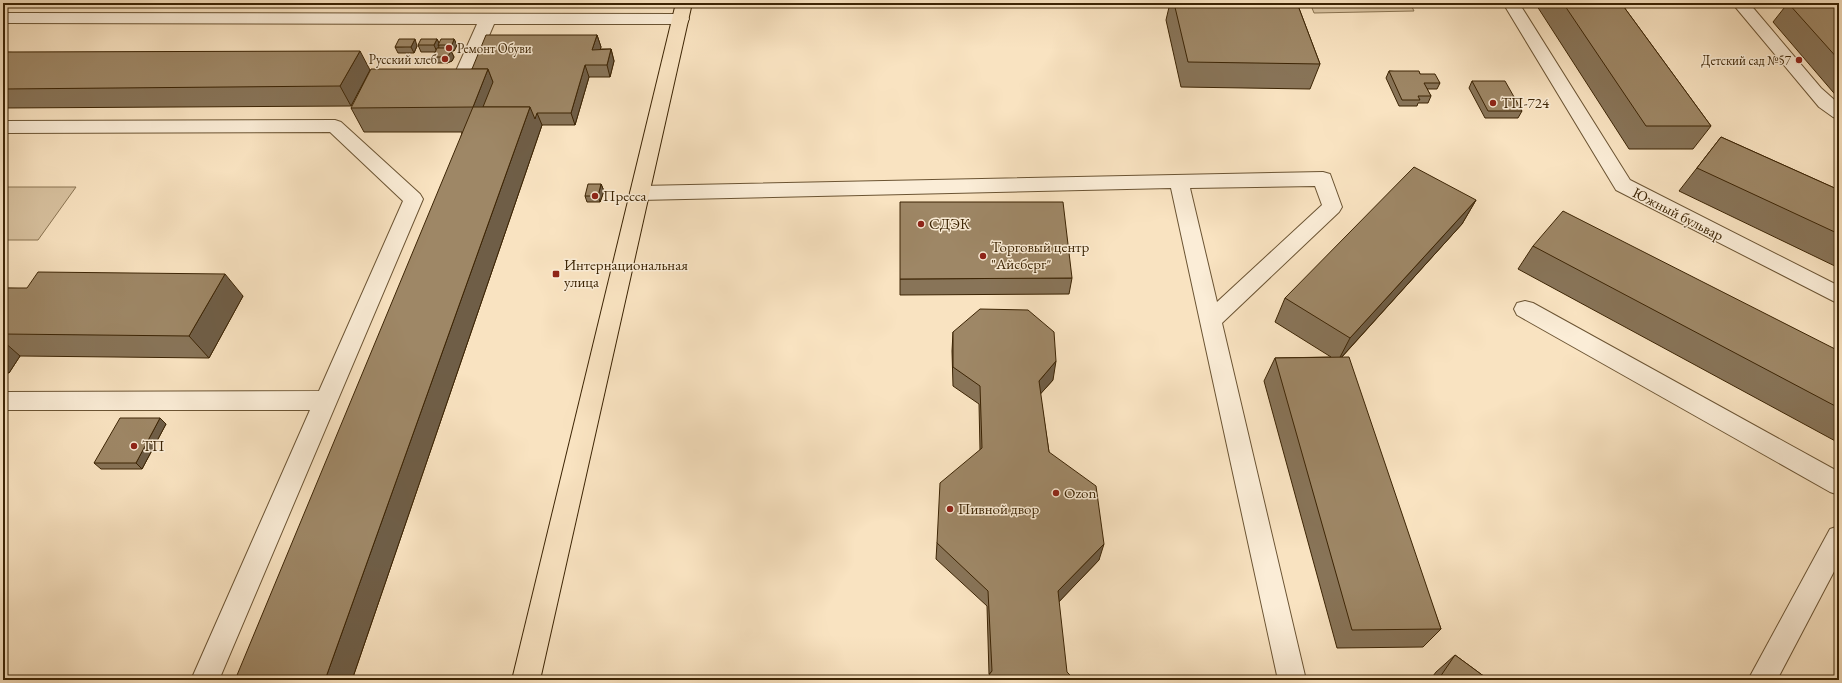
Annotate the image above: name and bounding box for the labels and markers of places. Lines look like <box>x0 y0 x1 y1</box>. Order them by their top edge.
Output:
place label: Ремонт Обуви <box>457 40 532 57</box>
marker: Ремонт Обуви <box>444 43 454 53</box>
place label: Русский хлеб <box>369 51 437 68</box>
place label: Детский сад №57 <box>1701 52 1792 69</box>
marker: Русский хлеб <box>440 54 450 64</box>
marker: Детский сад №57 <box>1794 55 1804 65</box>
place label: ТП-724 <box>1501 93 1550 112</box>
marker: ТП-724 <box>1488 98 1498 108</box>
place label: Пресса <box>603 186 647 205</box>
marker: Пресса <box>590 191 600 201</box>
place label: СДЭК <box>929 214 970 233</box>
marker: СДЭК <box>916 219 926 229</box>
place label: Торговый центр "Айсберг" <box>991 237 1089 273</box>
marker: Торговый центр "Айсберг" <box>978 251 988 261</box>
place label: Интернациональная улица <box>564 255 688 291</box>
marker: Интернациональная улица <box>551 269 561 279</box>
place label: ТП <box>142 436 164 455</box>
marker: ТП <box>129 441 139 451</box>
place label: Ozon <box>1064 483 1097 502</box>
marker: Ozon <box>1051 488 1061 498</box>
place label: Пивной двор <box>958 499 1039 518</box>
marker: Пивной двор <box>945 504 955 514</box>

